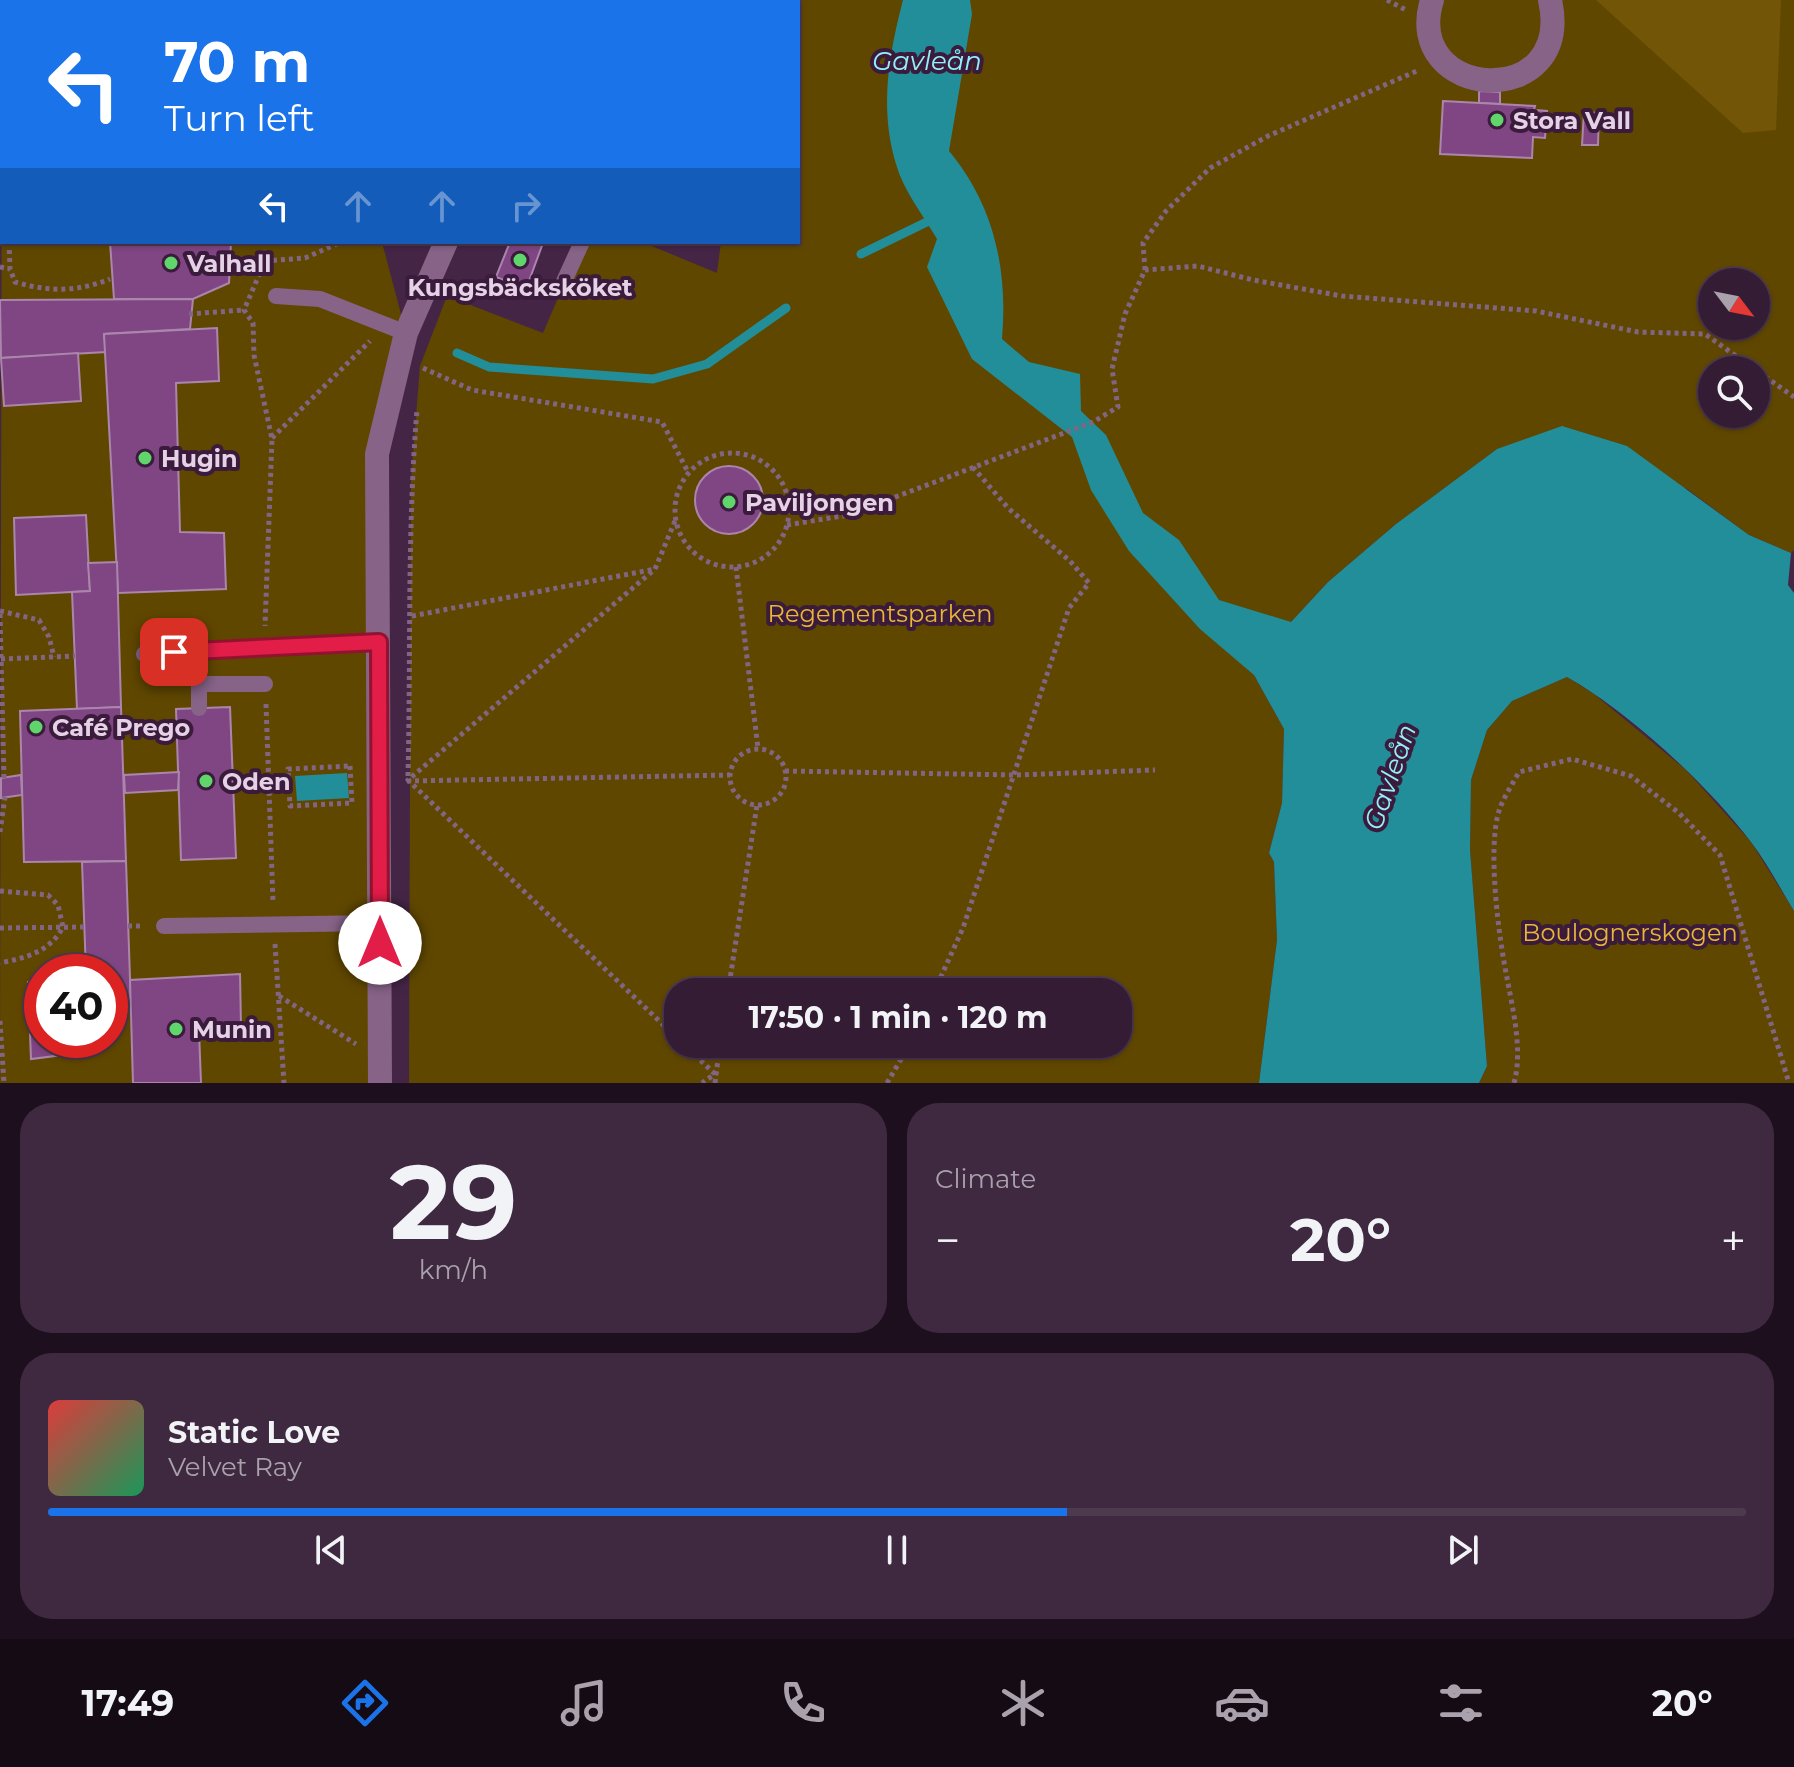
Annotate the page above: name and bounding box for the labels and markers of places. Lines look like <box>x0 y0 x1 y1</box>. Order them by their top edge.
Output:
place label: Stora Vall <box>1513 106 1631 135</box>
marker: Stora Vall <box>1488 111 1506 129</box>
place label: Valhall <box>186 249 271 278</box>
marker: Kungsbäcksköket <box>511 251 529 269</box>
marker: Valhall <box>162 254 180 272</box>
place label: Kungsbäcksköket <box>407 273 633 302</box>
place label: Hugin <box>161 444 238 473</box>
marker: Hugin <box>136 449 154 467</box>
place label: Paviljongen <box>745 488 894 517</box>
marker: Paviljongen <box>720 493 738 511</box>
pin <box>140 618 208 686</box>
place label: Café Prego <box>52 713 190 742</box>
marker: Café Prego <box>27 718 45 736</box>
place label: Oden <box>222 767 291 796</box>
marker: Oden <box>197 772 215 790</box>
place label: Munin <box>192 1015 272 1044</box>
marker: Munin <box>167 1020 185 1038</box>

